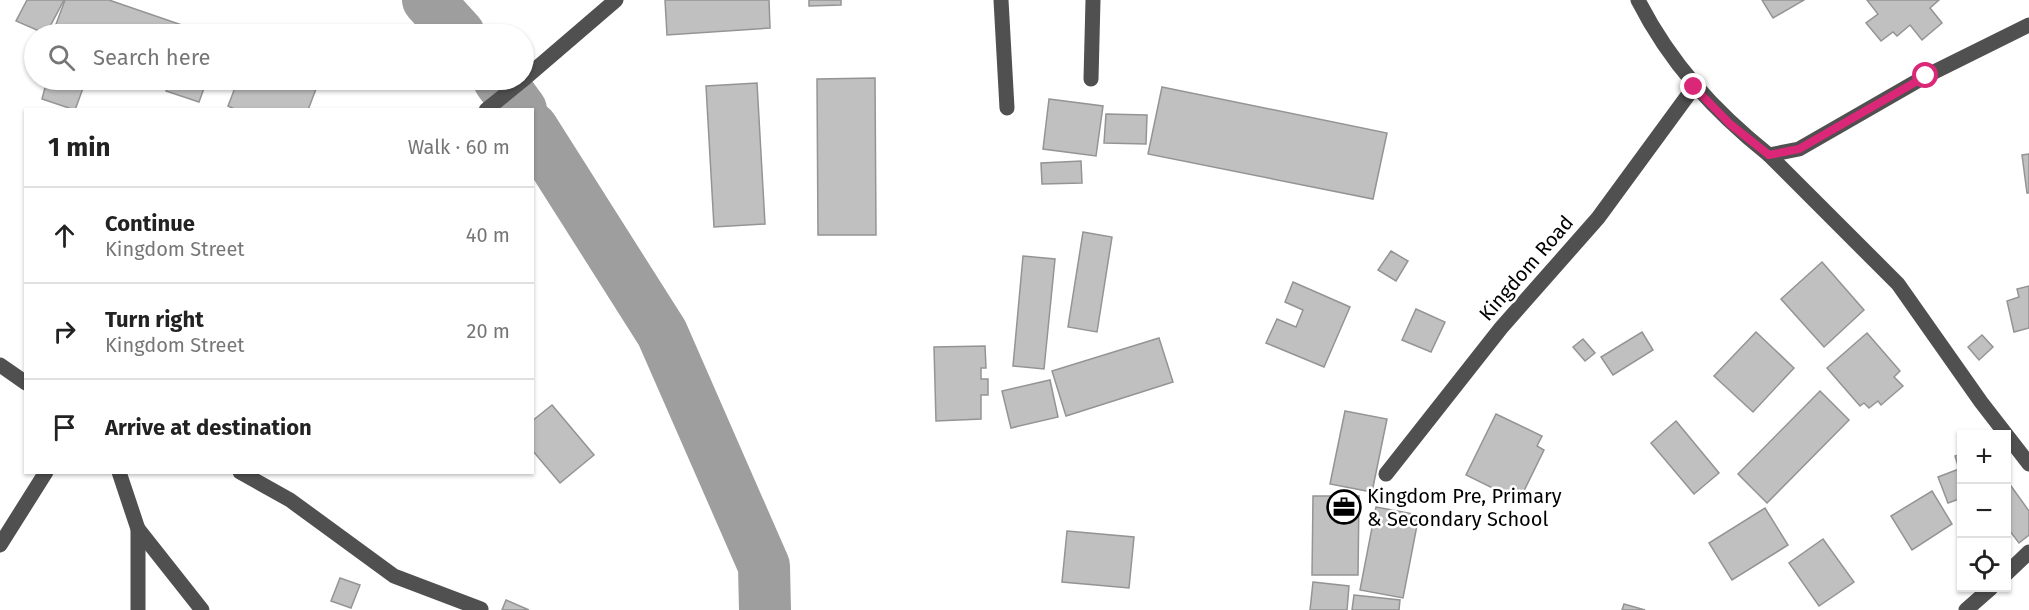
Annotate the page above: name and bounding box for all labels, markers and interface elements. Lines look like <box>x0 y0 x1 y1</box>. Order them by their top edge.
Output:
search box <box>24 24 534 90</box>
icon: search <box>45 41 78 74</box>
text: Search here <box>93 44 211 71</box>
route start <box>1912 62 1938 88</box>
route end <box>1680 73 1706 99</box>
text: 1 min <box>48 132 111 163</box>
text: Walk · 60 m <box>408 135 510 159</box>
text: Continue <box>105 210 195 237</box>
street label: Kingdom Road <box>1474 211 1578 325</box>
icon: ahead <box>48 219 81 252</box>
text: 40 m <box>466 223 510 247</box>
text: Kingdom Street <box>105 237 245 261</box>
text: Turn right <box>105 306 204 333</box>
icon: right <box>48 315 81 348</box>
text: 20 m <box>467 319 510 343</box>
text: Kingdom Street <box>105 333 245 357</box>
icon: arrive <box>48 411 81 444</box>
text: Arrive at destination <box>105 414 312 441</box>
map controls <box>1957 430 2011 592</box>
button: + <box>1957 430 2011 484</box>
place label: Kingdom Pre, Primary & Secondary School <box>1367 484 1562 531</box>
button: − <box>1957 484 2011 538</box>
office icon: Kingdom Pre, Primary & Secondary School <box>1326 489 1362 525</box>
button: locate <box>1957 538 2011 592</box>

